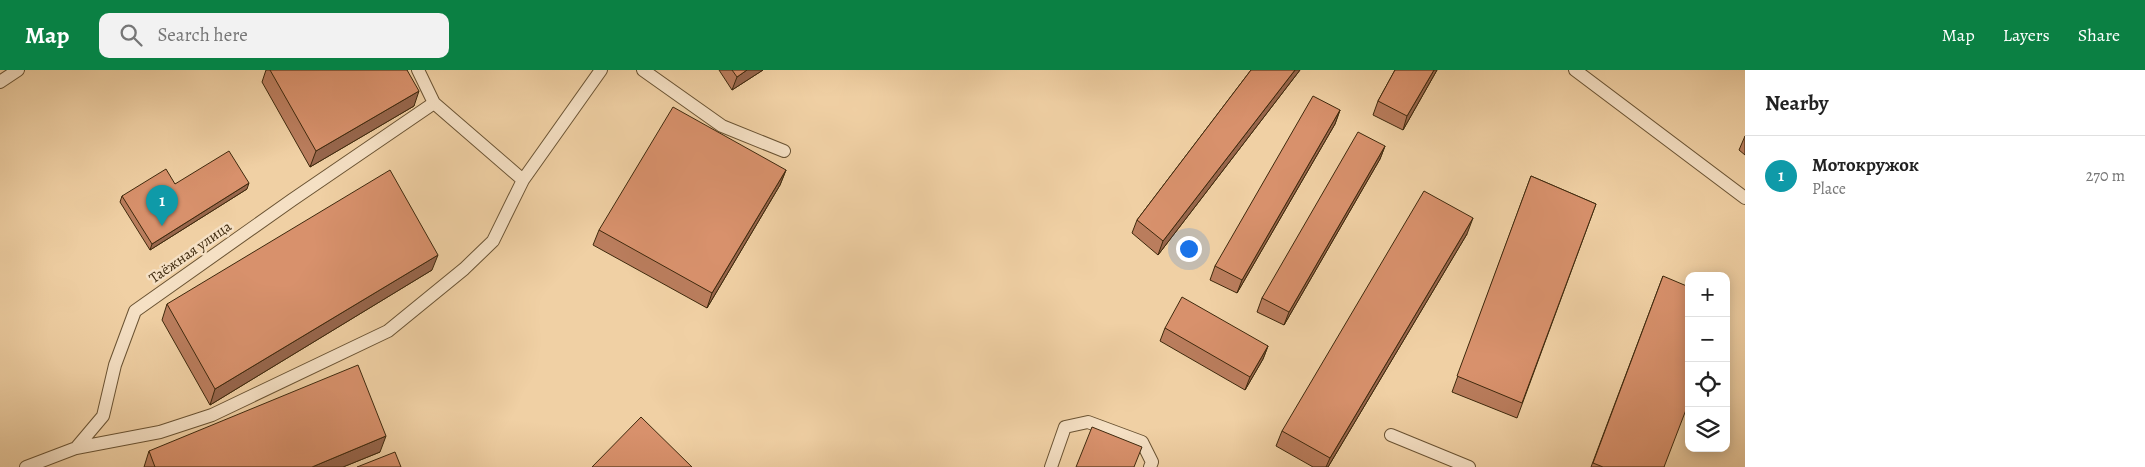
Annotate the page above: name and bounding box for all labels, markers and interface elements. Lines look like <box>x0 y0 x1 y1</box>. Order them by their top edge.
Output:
search box <box>99 13 449 58</box>
text: Map <box>25 19 69 51</box>
icon: search <box>117 21 145 49</box>
text: Search here <box>157 22 248 48</box>
text: Map <box>1942 23 1975 47</box>
text: Layers <box>2003 23 2050 47</box>
text: Share <box>2078 23 2120 47</box>
text: Nearby <box>1765 89 1828 117</box>
text: Мотокружок <box>1812 152 1919 178</box>
text: 1 <box>1778 165 1784 187</box>
text: 270 m <box>2086 165 2125 187</box>
text: Place <box>1812 178 1846 200</box>
pin: 1 <box>146 185 178 226</box>
street label: Таёжная улица <box>145 216 235 288</box>
your location <box>1176 236 1202 262</box>
map controls <box>1685 272 1730 452</box>
button: + <box>1685 272 1730 317</box>
button: − <box>1685 317 1730 362</box>
button: locate <box>1685 362 1730 407</box>
button: layers <box>1685 407 1730 452</box>

